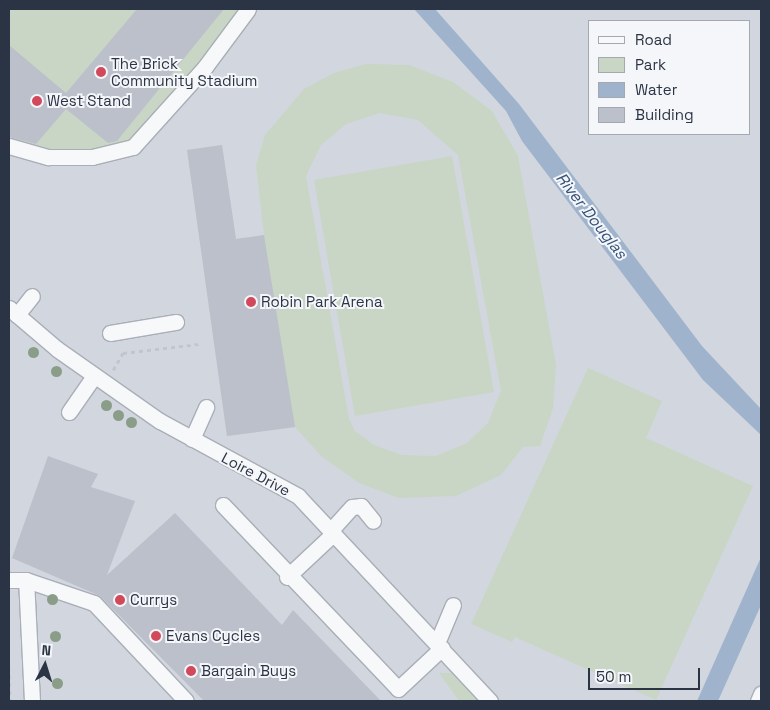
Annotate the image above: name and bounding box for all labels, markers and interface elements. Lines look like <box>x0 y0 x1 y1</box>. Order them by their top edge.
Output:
legend <box>588 20 750 135</box>
text: Road <box>635 30 672 49</box>
place label: The Brick Community Stadium <box>111 54 257 89</box>
text: Park <box>635 55 666 74</box>
marker: The Brick Community Stadium <box>95 66 107 78</box>
text: Water <box>635 80 677 99</box>
place label: West Stand <box>47 92 131 110</box>
marker: West Stand <box>31 95 43 107</box>
text: Building <box>635 105 694 124</box>
water label: River Douglas <box>551 169 631 263</box>
place label: Robin Park Arena <box>261 293 383 311</box>
marker: Robin Park Arena <box>245 296 257 308</box>
street label: Loire Drive <box>219 448 293 500</box>
place label: Currys <box>130 591 177 609</box>
marker: Currys <box>114 594 126 606</box>
place label: Evans Cycles <box>166 627 260 645</box>
marker: Evans Cycles <box>150 630 162 642</box>
north arrow <box>20 640 70 690</box>
text: N <box>41 641 52 659</box>
scale bar <box>590 658 702 690</box>
place label: Bargain Buys <box>201 662 296 680</box>
marker: Bargain Buys <box>185 665 197 677</box>
text: 50 m <box>596 667 631 686</box>

